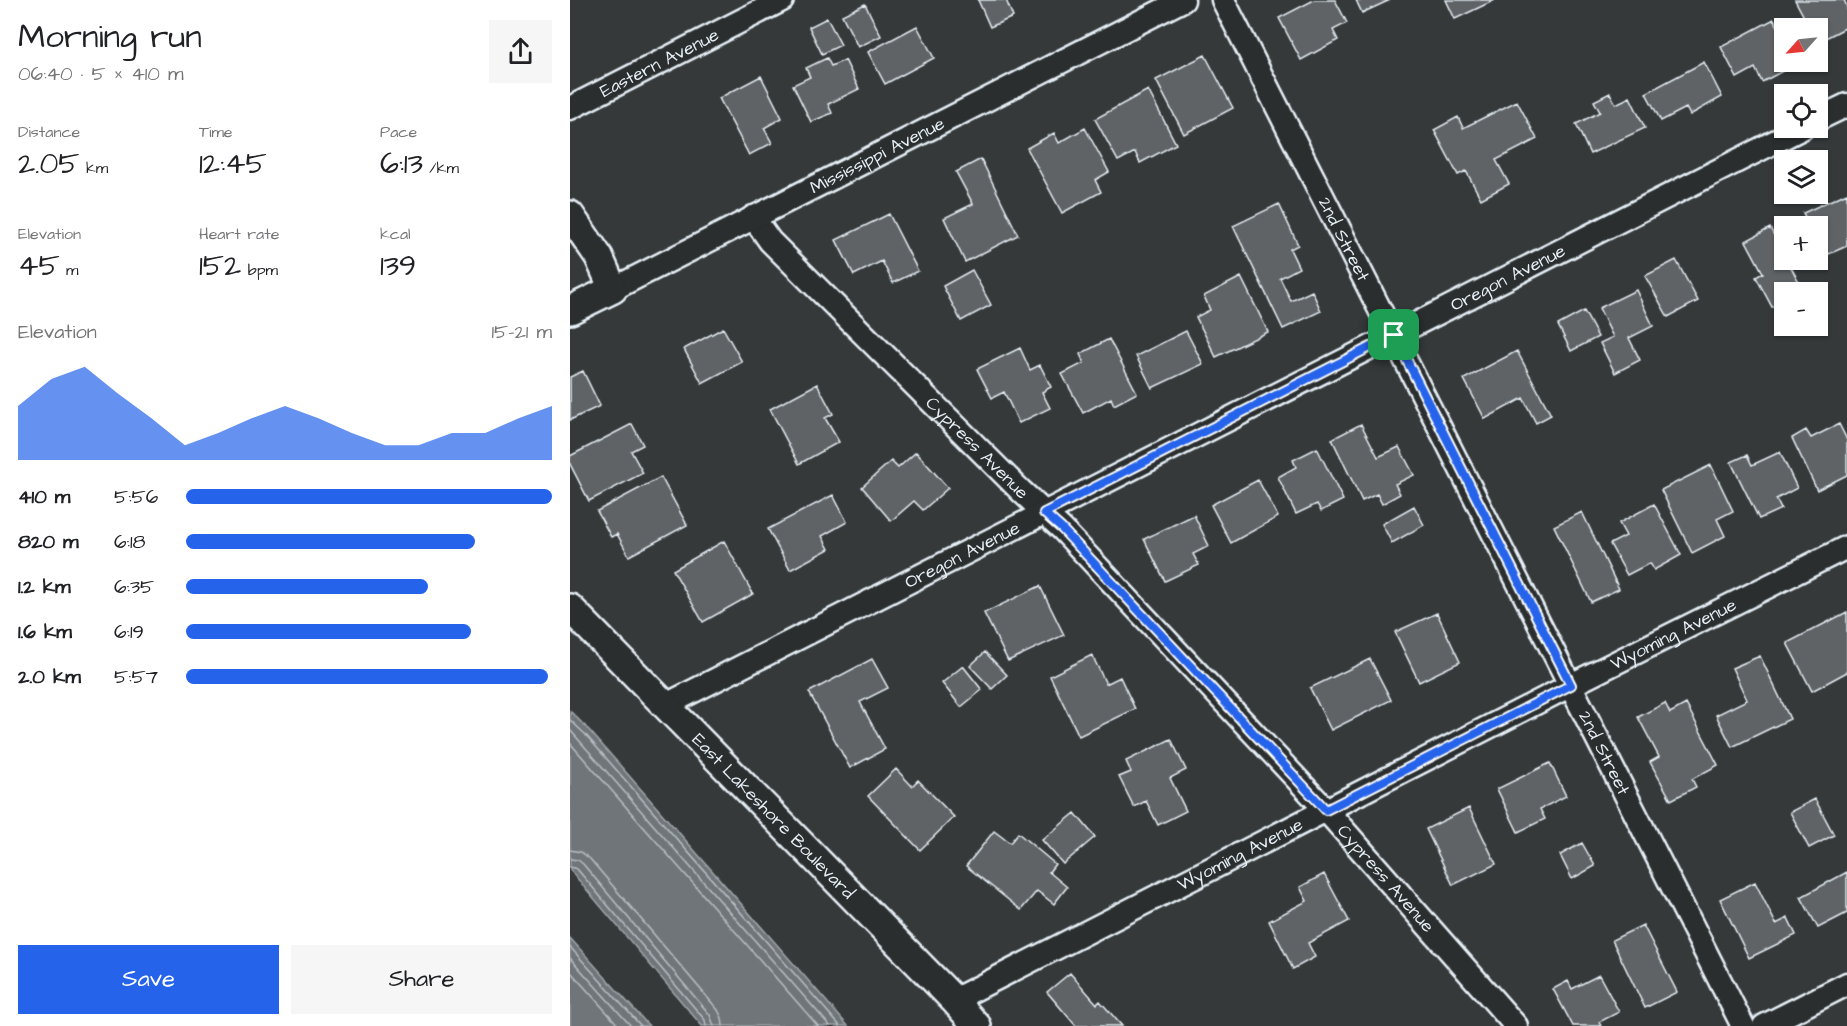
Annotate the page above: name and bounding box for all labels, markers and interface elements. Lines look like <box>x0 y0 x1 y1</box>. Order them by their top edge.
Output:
text: Morning run <box>18 14 202 60</box>
north arrow <box>1774 18 1828 72</box>
map controls <box>1774 18 1828 336</box>
button: share <box>489 20 552 83</box>
street label: Eastern Avenue <box>595 22 723 104</box>
text: 06:40 · 5 × 410 m <box>18 60 184 88</box>
button: locate <box>1774 84 1828 138</box>
street label: Mississippi Avenue <box>806 111 949 200</box>
text: Distance <box>18 121 80 143</box>
text: Time <box>199 121 233 143</box>
text: Pace <box>380 121 417 143</box>
text: 2.05 <box>18 143 80 185</box>
text: 12:45 <box>199 143 267 185</box>
text: 6:13 <box>380 143 423 185</box>
button: layers <box>1774 150 1828 204</box>
text: km <box>80 157 108 179</box>
text: /km <box>423 157 459 179</box>
street label: 2nd Street <box>1312 193 1376 286</box>
button: + <box>1774 216 1828 270</box>
text: Elevation <box>18 223 81 245</box>
text: Heart rate <box>199 223 279 245</box>
text: kcal <box>380 223 411 245</box>
street label: Oregon Avenue <box>1446 238 1570 318</box>
text: 45 <box>18 245 60 287</box>
text: 152 <box>199 245 241 287</box>
text: 139 <box>380 245 416 287</box>
text: m <box>60 259 79 281</box>
text: bpm <box>241 259 278 281</box>
button: − <box>1774 282 1828 336</box>
pin <box>1368 309 1419 360</box>
text: Elevation <box>18 318 97 346</box>
text: 15–21 m <box>491 318 552 346</box>
icon: arrive <box>1377 318 1410 351</box>
street label: Cypress Avenue <box>920 391 1034 505</box>
text: 410 m <box>18 483 70 511</box>
text: 5:56 <box>114 483 158 511</box>
street label: Oregon Avenue <box>900 515 1024 595</box>
text: 820 m <box>18 528 79 556</box>
text: 6:18 <box>114 528 145 556</box>
text: 1.2 km <box>18 573 71 601</box>
text: 6:35 <box>114 573 154 601</box>
street label: Wyoming Avenue <box>1606 592 1741 676</box>
text: 1.6 km <box>18 618 72 646</box>
text: 6:19 <box>114 618 144 646</box>
text: 2.0 km <box>18 663 81 691</box>
text: 5:57 <box>114 663 158 691</box>
street label: 2nd Street <box>1572 707 1636 800</box>
street label: East Lakeshore Boulevard <box>686 728 860 905</box>
street label: Wyoming Avenue <box>1173 812 1307 897</box>
street label: Cypress Avenue <box>1331 819 1440 938</box>
button: Save <box>18 945 279 1014</box>
button: Share <box>291 945 552 1014</box>

